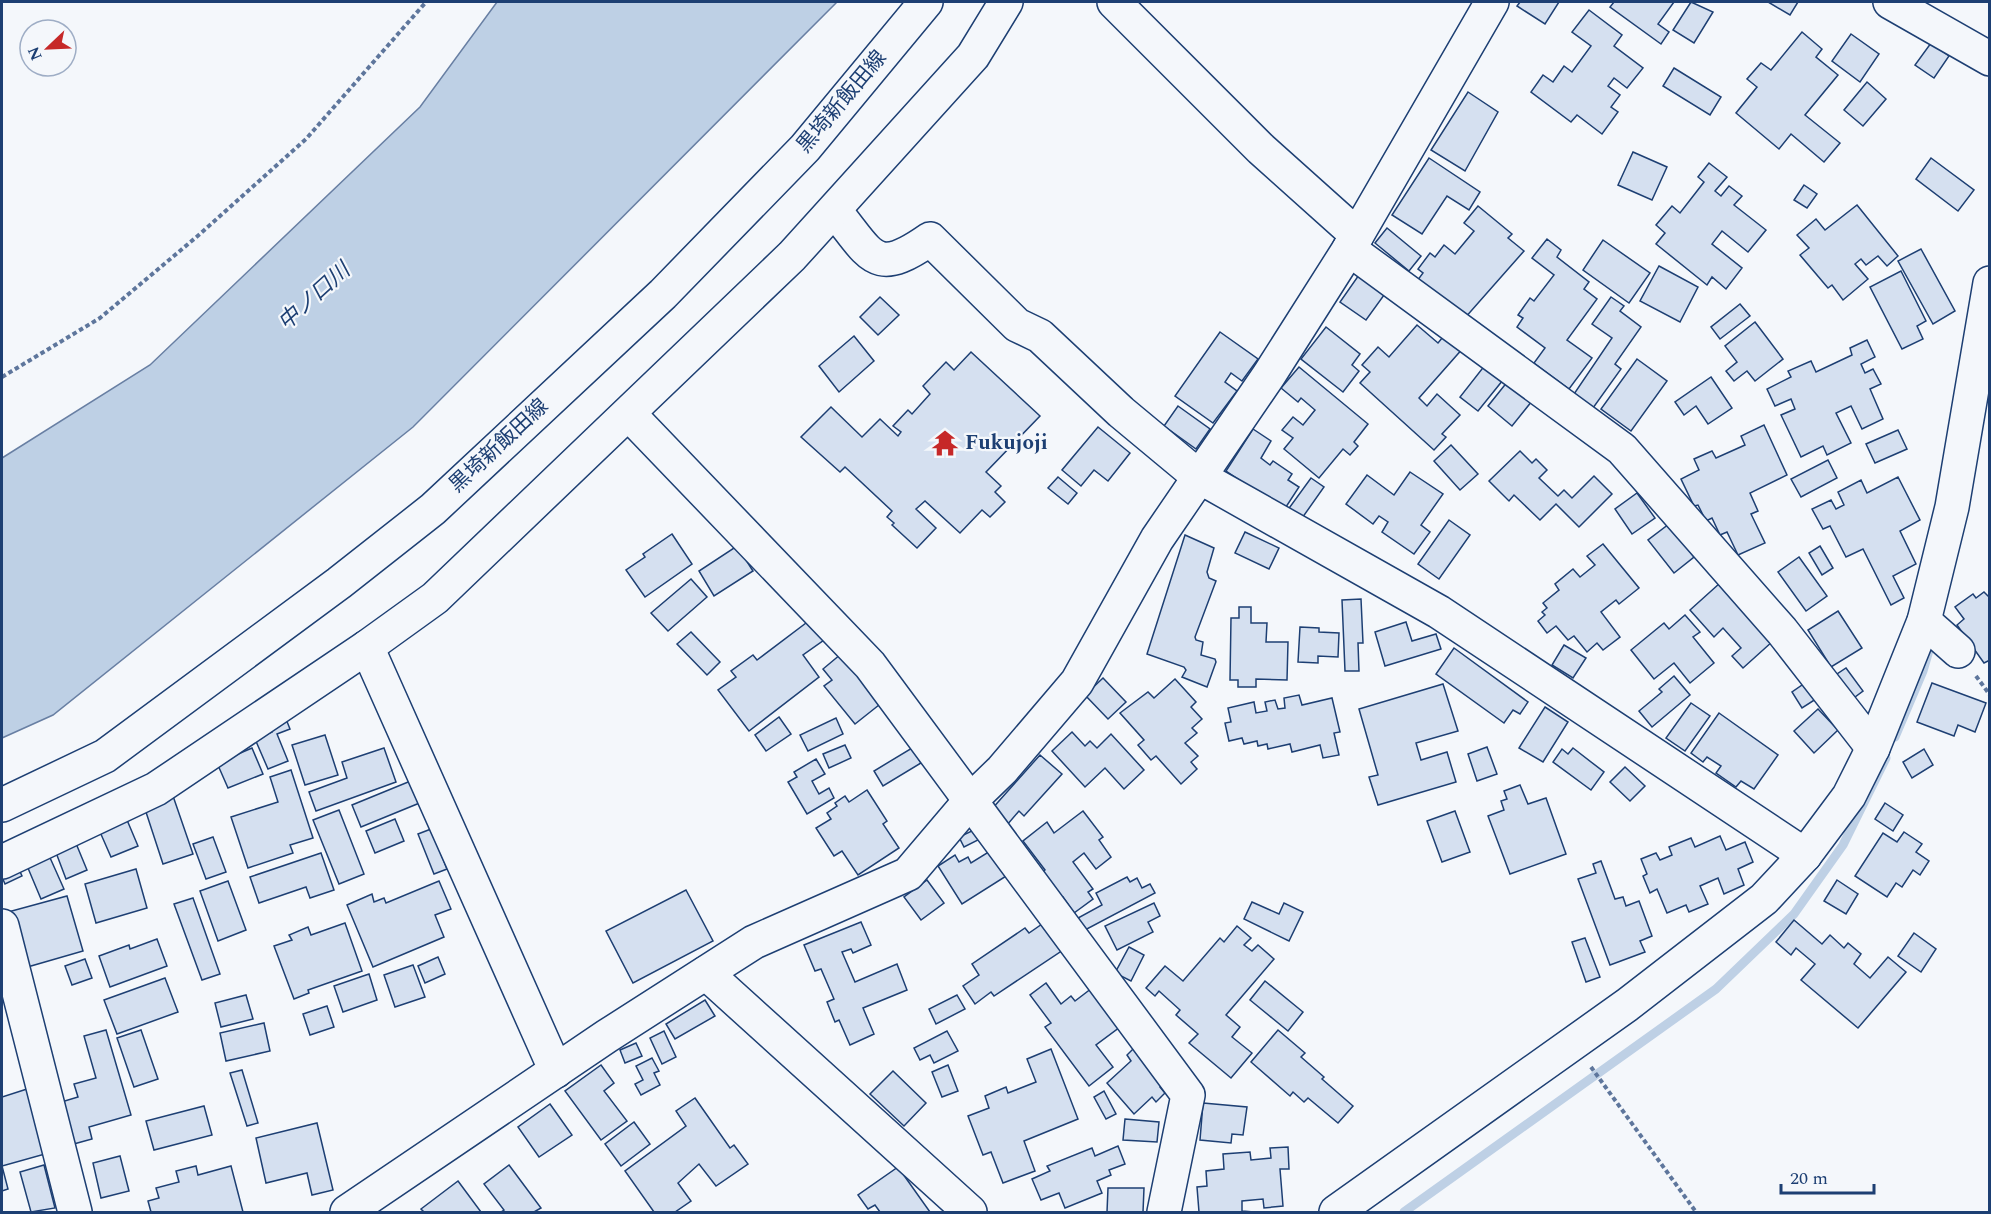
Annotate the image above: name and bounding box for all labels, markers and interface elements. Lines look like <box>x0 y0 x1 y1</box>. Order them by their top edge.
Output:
north arrow <box>18 18 78 78</box>
text: N <box>22 43 49 64</box>
street label: 黒埼新飯田線 <box>789 43 895 161</box>
water label: 中ノ口川 <box>270 254 359 339</box>
street label: 黒埼新飯田線 <box>442 391 556 501</box>
place label: Fukujoji <box>965 427 1048 459</box>
temple icon: Fukujoji <box>930 428 960 458</box>
scale bar <box>1781 1157 1874 1195</box>
text: 20 m <box>1790 1165 1828 1192</box>

